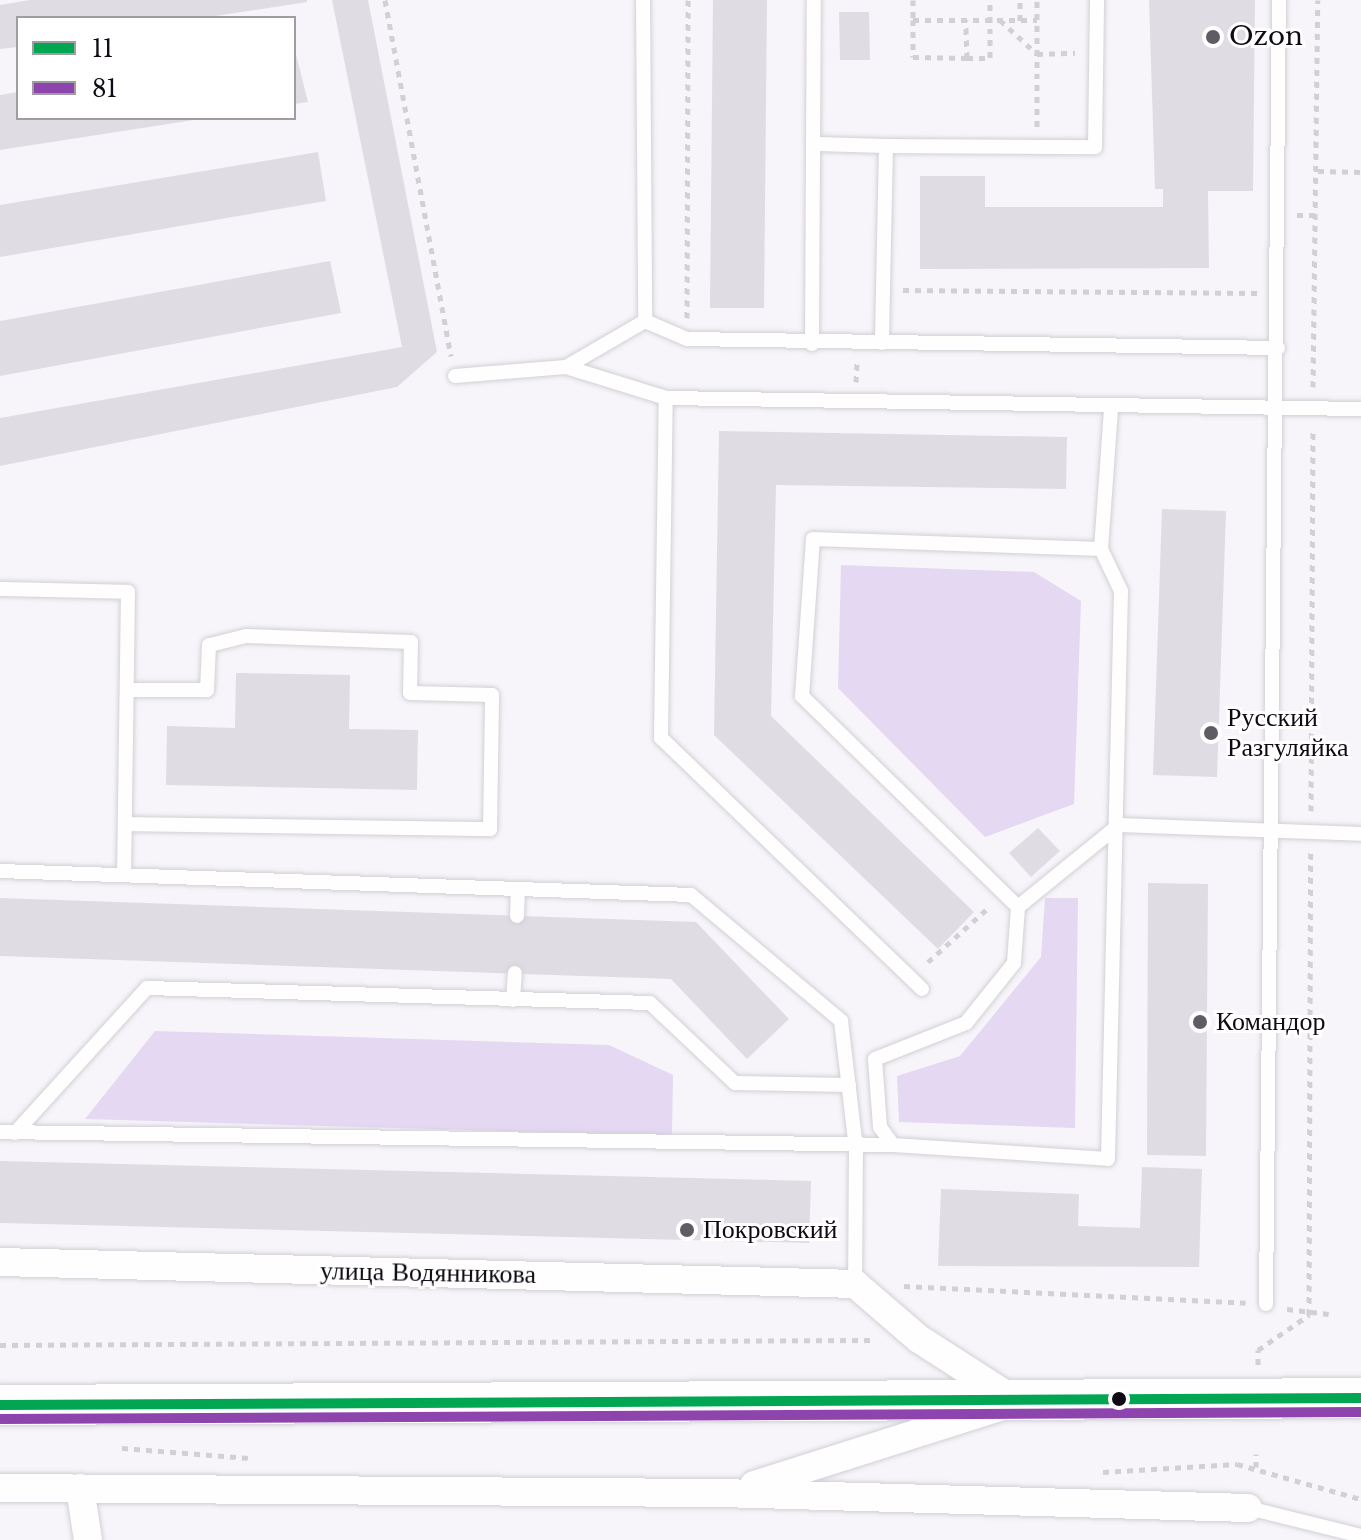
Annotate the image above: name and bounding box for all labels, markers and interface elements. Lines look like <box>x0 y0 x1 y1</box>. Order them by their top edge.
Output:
legend <box>16 16 296 120</box>
place label: Ozon <box>1229 21 1303 53</box>
marker: Ozon <box>1204 28 1222 46</box>
text: 11 <box>92 34 113 63</box>
text: 81 <box>92 74 117 103</box>
place label: Русский Разгуляйка <box>1227 702 1348 764</box>
marker: Русский Разгуляйка <box>1202 724 1220 742</box>
place label: Командор <box>1216 1006 1326 1038</box>
marker: Командор <box>1191 1013 1209 1031</box>
place label: Покровский <box>703 1214 838 1246</box>
marker: Покровский <box>678 1221 696 1239</box>
street label: улица Водянникова <box>320 1256 536 1290</box>
unlabelled marker <box>1111 1391 1127 1407</box>

